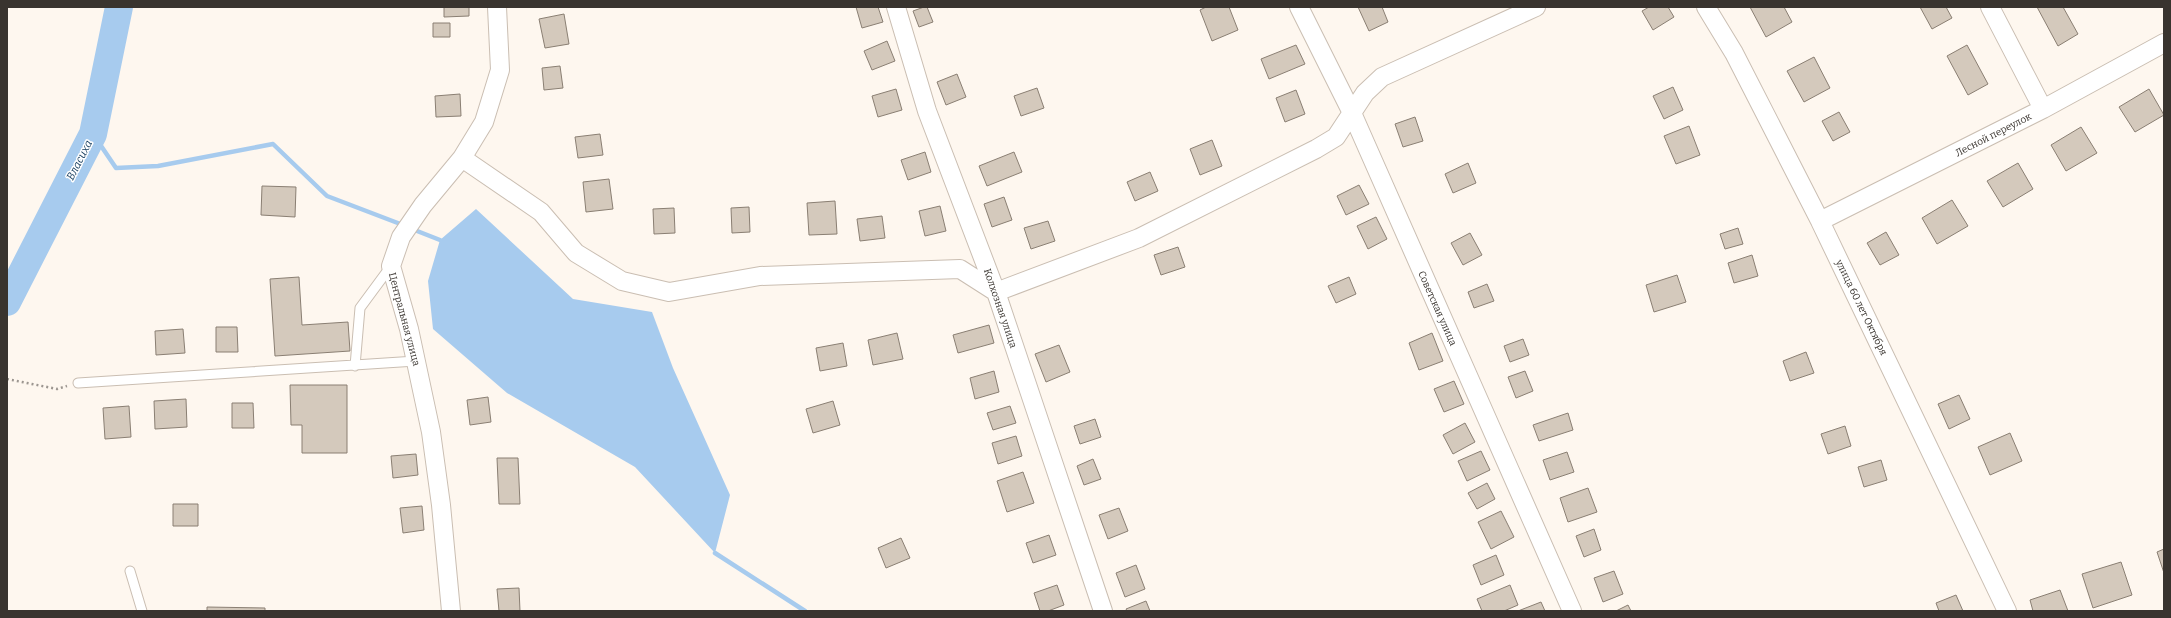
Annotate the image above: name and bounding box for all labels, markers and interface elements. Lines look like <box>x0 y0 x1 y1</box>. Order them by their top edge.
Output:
street label: Лесной переулок <box>1953 110 2034 159</box>
water label: Власиха <box>64 138 95 182</box>
street label: улица 60 лет Октября <box>1832 256 1891 358</box>
street label: Колхозная улица <box>981 267 1019 350</box>
street label: Советская улица <box>1415 269 1459 348</box>
street label: Центральная улица <box>386 271 422 368</box>

